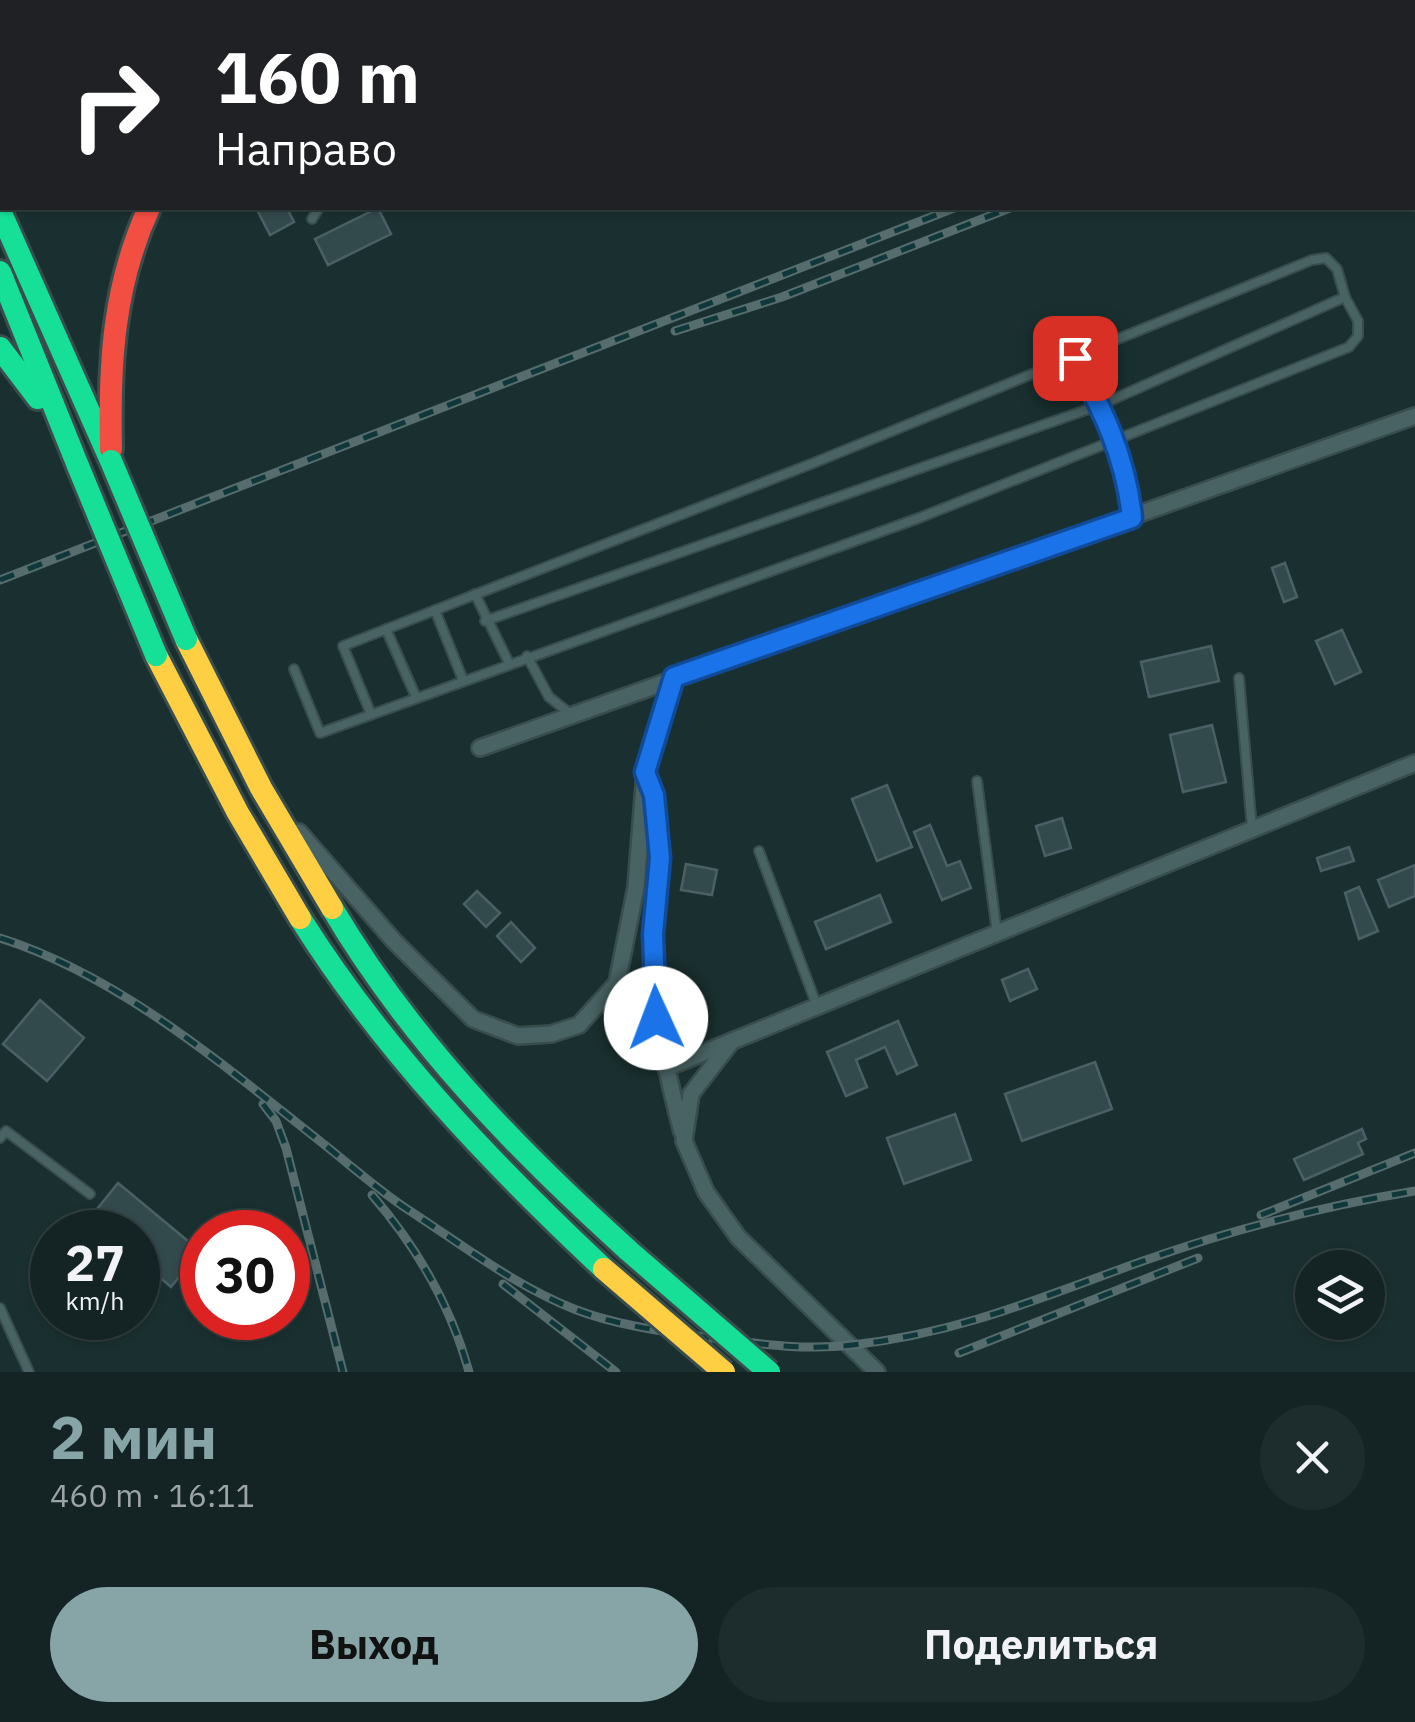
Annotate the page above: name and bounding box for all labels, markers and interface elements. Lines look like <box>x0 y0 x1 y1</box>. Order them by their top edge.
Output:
text: 160 m <box>215 31 420 122</box>
icon: right <box>50 40 180 170</box>
text: Направо <box>215 119 397 177</box>
pin <box>1033 316 1118 401</box>
icon: arrive <box>1048 331 1103 386</box>
position arrow <box>604 966 708 1070</box>
speed limit sign: 30 <box>180 1210 310 1340</box>
text: 27 <box>65 1230 125 1295</box>
map controls <box>1295 1250 1385 1340</box>
button: layers <box>1295 1250 1385 1340</box>
text: km/h <box>66 1284 124 1317</box>
text: 2 мин <box>50 1397 217 1476</box>
button: close <box>1260 1405 1365 1510</box>
text: 460 m · 16:11 <box>50 1474 255 1516</box>
button: Выход <box>50 1587 698 1702</box>
button: Поделиться <box>718 1587 1365 1702</box>

